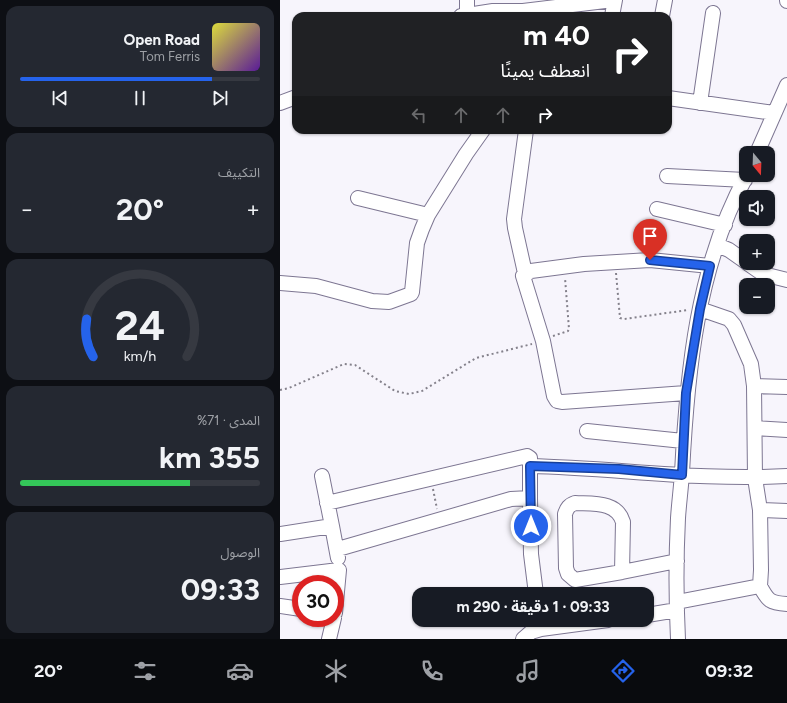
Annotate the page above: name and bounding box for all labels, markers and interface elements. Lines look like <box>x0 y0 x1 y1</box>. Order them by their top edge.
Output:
text: 40 m <box>523 18 590 52</box>
icon: right <box>604 28 656 80</box>
text: Open Road <box>123 31 200 49</box>
text: Tom Ferris <box>140 49 200 64</box>
text: انعطف يمينًا <box>501 60 590 82</box>
icon: previous <box>49 87 71 109</box>
icon: pause <box>129 87 151 109</box>
icon: next <box>209 87 231 109</box>
icon: left <box>408 104 430 126</box>
icon: ahead <box>450 104 472 126</box>
icon: ahead <box>492 104 514 126</box>
icon: right <box>534 104 556 126</box>
north arrow <box>739 146 775 182</box>
map controls <box>739 146 775 314</box>
text: التكييف <box>218 165 260 180</box>
button: sound <box>739 190 775 226</box>
text: 20° <box>116 191 164 228</box>
text: − <box>20 196 34 223</box>
text: + <box>246 196 260 223</box>
pin <box>633 219 667 260</box>
icon: arrive <box>639 225 661 247</box>
button: + <box>739 234 775 270</box>
button: − <box>739 278 775 314</box>
text: 24 <box>115 300 165 350</box>
text: km/h <box>124 347 156 365</box>
text: المدى · 71% <box>197 413 260 428</box>
text: 355 km <box>159 439 260 476</box>
position arrow <box>510 505 552 547</box>
text: الوصول <box>220 545 260 560</box>
text: 09:33 <box>181 571 260 608</box>
speed limit sign: 30 <box>292 575 344 627</box>
text: 09:33 · 1 دقيقة · 290 m <box>456 598 610 616</box>
icon: filters <box>131 657 159 685</box>
icon: car <box>226 657 254 685</box>
icon: climate <box>322 657 350 685</box>
icon: phone <box>418 657 446 685</box>
icon: music <box>514 657 542 685</box>
icon: directions <box>609 657 637 685</box>
text: 20° <box>34 660 63 682</box>
text: 09:32 <box>705 660 753 682</box>

